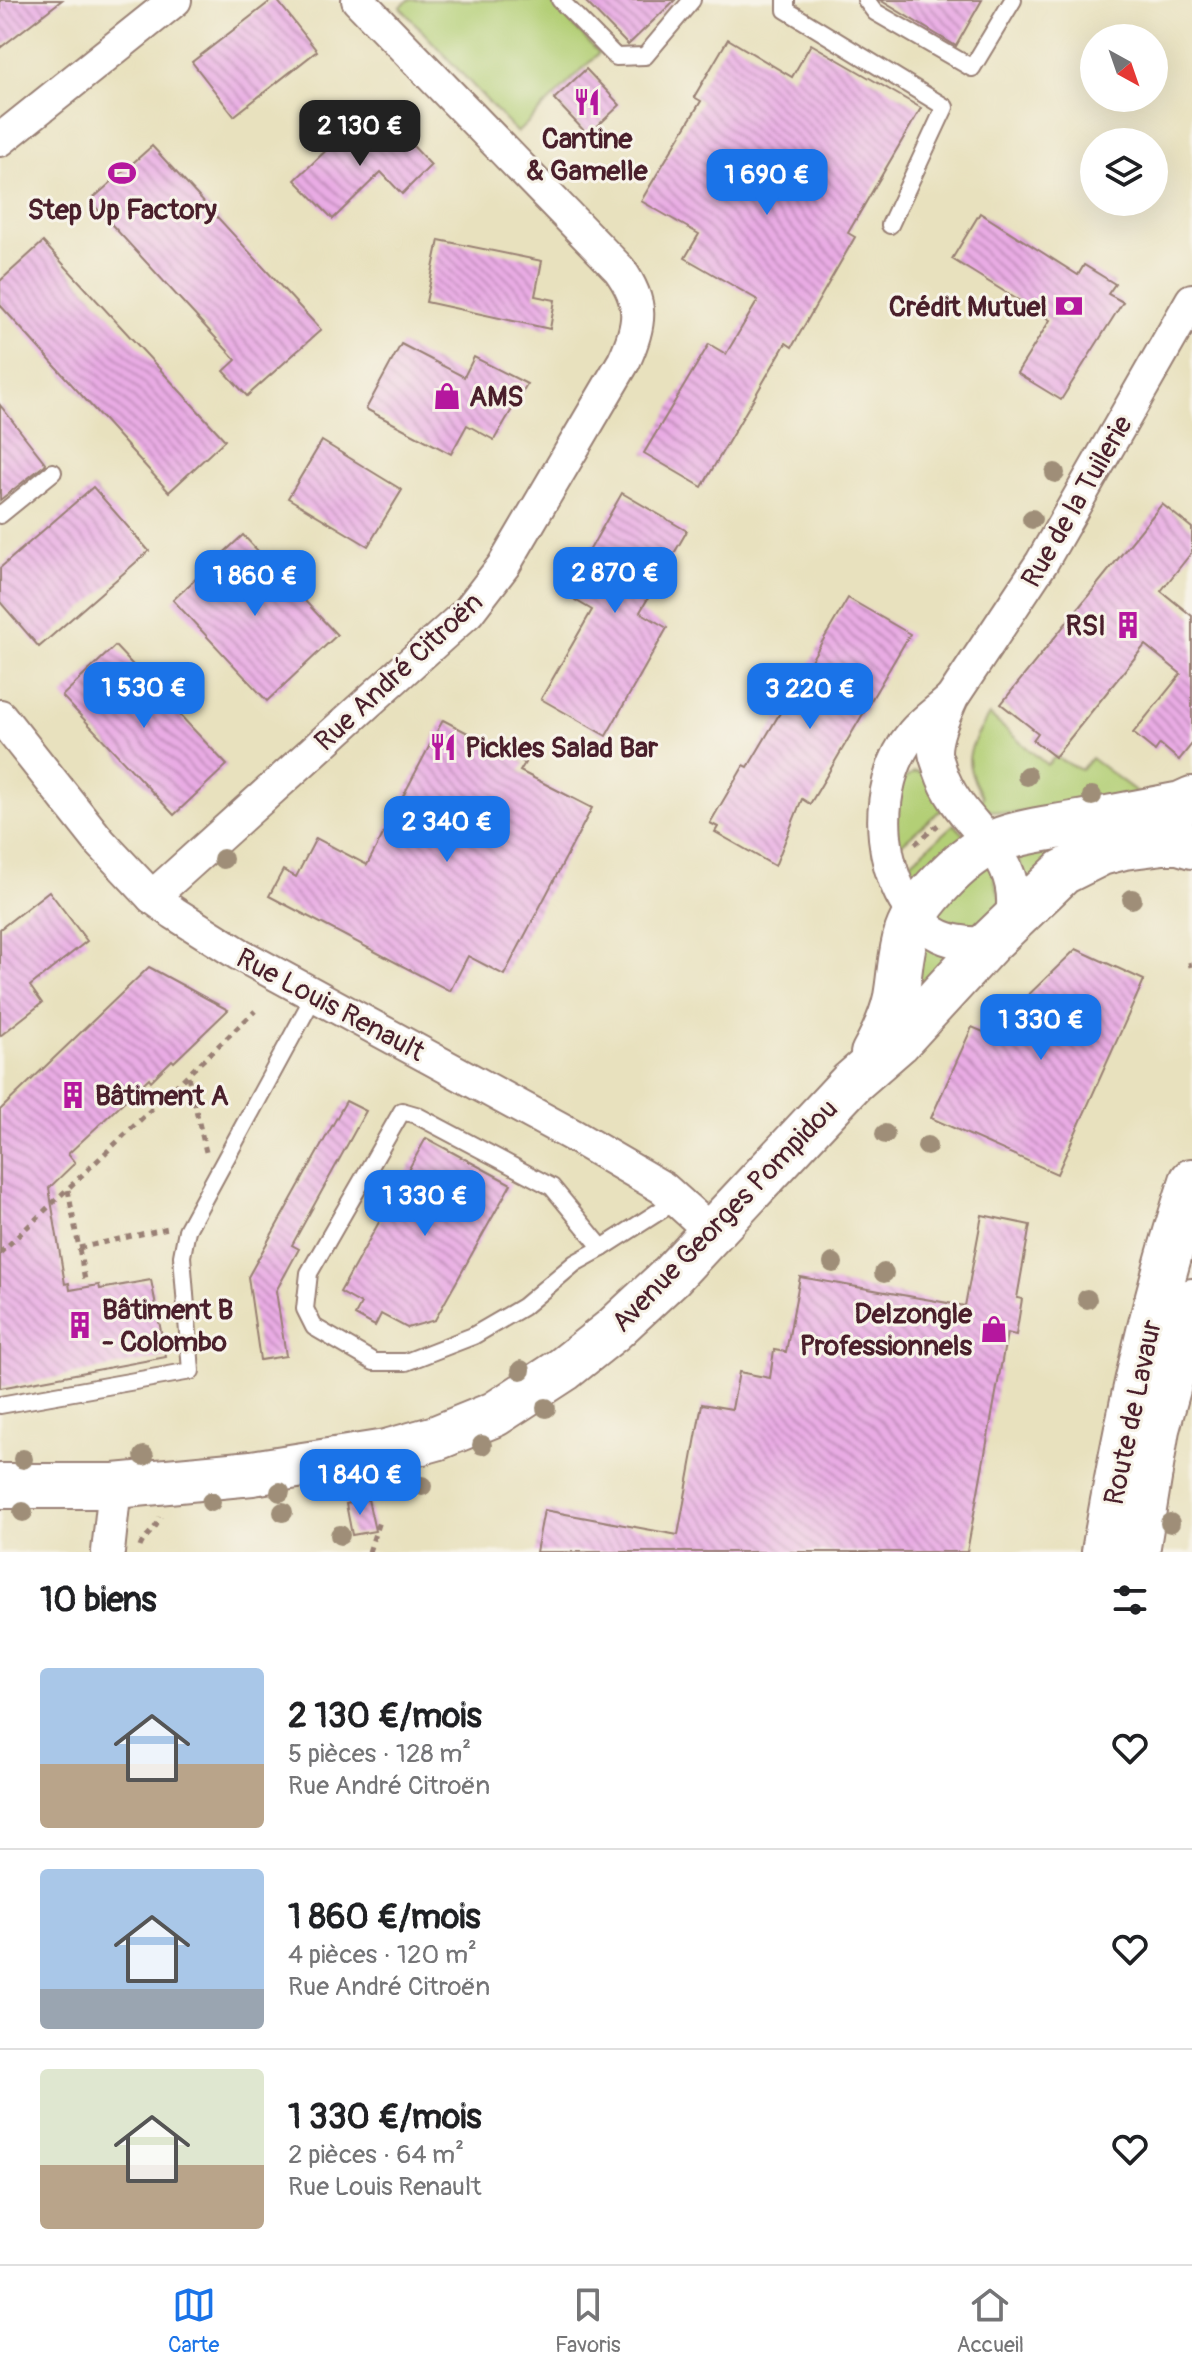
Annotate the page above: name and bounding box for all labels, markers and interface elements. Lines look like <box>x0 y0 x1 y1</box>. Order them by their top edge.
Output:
north arrow <box>1080 24 1168 112</box>
map controls <box>1080 24 1168 216</box>
restaurant icon: Cantine & Gamelle <box>572 87 602 117</box>
pin: 2 130 € <box>286 100 434 168</box>
text: 2 130 € <box>317 110 403 142</box>
place label: Cantine & Gamelle <box>527 122 649 189</box>
button: layers <box>1080 128 1168 216</box>
pin: 1 690 € <box>693 149 841 217</box>
sports icon: Step Up Factory <box>107 158 137 188</box>
text: 1 690 € <box>725 159 809 191</box>
place label: Step Up Factory <box>27 193 217 228</box>
place label: Crédit Mutuel <box>889 290 1047 325</box>
bank icon: Crédit Mutuel <box>1054 291 1084 321</box>
place label: AMS <box>469 380 524 415</box>
shop icon: AMS <box>432 381 462 411</box>
street label: Rue de la Tuilerie <box>1014 409 1141 594</box>
pin: 2 870 € <box>541 547 689 615</box>
pin: 1 860 € <box>181 550 329 618</box>
text: 2 870 € <box>571 557 659 589</box>
text: 1 860 € <box>213 560 297 592</box>
street label: Rue André Citroën <box>307 585 491 759</box>
place label: RSI <box>1066 609 1106 644</box>
building icon: RSI <box>1113 610 1143 640</box>
pin: 1 530 € <box>70 662 218 730</box>
pin: 3 220 € <box>736 663 884 731</box>
text: 1 530 € <box>102 672 186 704</box>
text: 3 220 € <box>765 673 855 705</box>
place label: Pickles Salad Bar <box>465 731 659 766</box>
restaurant icon: Pickles Salad Bar <box>428 732 458 762</box>
pin: 2 340 € <box>373 796 521 864</box>
text: 2 340 € <box>402 806 492 838</box>
street label: Rue Louis Renault <box>230 941 431 1070</box>
pin: 1 330 € <box>967 994 1115 1062</box>
text: 1 330 € <box>998 1004 1084 1036</box>
place label: Bâtiment A <box>95 1079 229 1114</box>
building icon: Bâtiment A <box>58 1080 88 1110</box>
street label: Avenue Georges Pompidou <box>604 1092 846 1340</box>
pin: 1 330 € <box>351 1170 499 1238</box>
text: 1 330 € <box>382 1180 468 1212</box>
place label: Bâtiment B - Colombo <box>102 1293 234 1360</box>
place label: Delzongle Professionnels <box>800 1297 973 1364</box>
building icon: Bâtiment B - Colombo <box>65 1310 95 1340</box>
shop icon: Delzongle Professionnels <box>979 1314 1009 1344</box>
street label: Route de Lavaur <box>1097 1317 1170 1508</box>
pin: 1 840 € <box>286 1449 434 1517</box>
text: 1 840 € <box>318 1459 402 1491</box>
icon: filters <box>1108 1578 1152 1622</box>
text: 10 biens <box>40 1579 156 1622</box>
text: 2 130 €/mois <box>288 1695 482 1738</box>
icon: home <box>104 1700 200 1796</box>
icon: heart <box>1108 1726 1152 1770</box>
text: 5 pièces · 128 m² <box>288 1738 471 1770</box>
text: Rue André Citroën <box>288 1770 490 1802</box>
text: 1 860 €/mois <box>288 1896 481 1939</box>
icon: home <box>104 1901 200 1997</box>
icon: heart <box>1108 1927 1152 1971</box>
text: 4 pièces · 120 m² <box>288 1939 477 1971</box>
text: Rue André Citroën <box>288 1971 490 2003</box>
text: 1 330 €/mois <box>288 2096 482 2139</box>
icon: home <box>104 2101 200 2197</box>
icon: heart <box>1108 2127 1152 2171</box>
text: 2 pièces · 64 m² <box>288 2139 464 2171</box>
text: Rue Louis Renault <box>288 2171 482 2203</box>
tab: Carte <box>168 2283 219 2359</box>
tab: Favoris <box>555 2283 621 2359</box>
tab: Accueil <box>956 2283 1024 2359</box>

